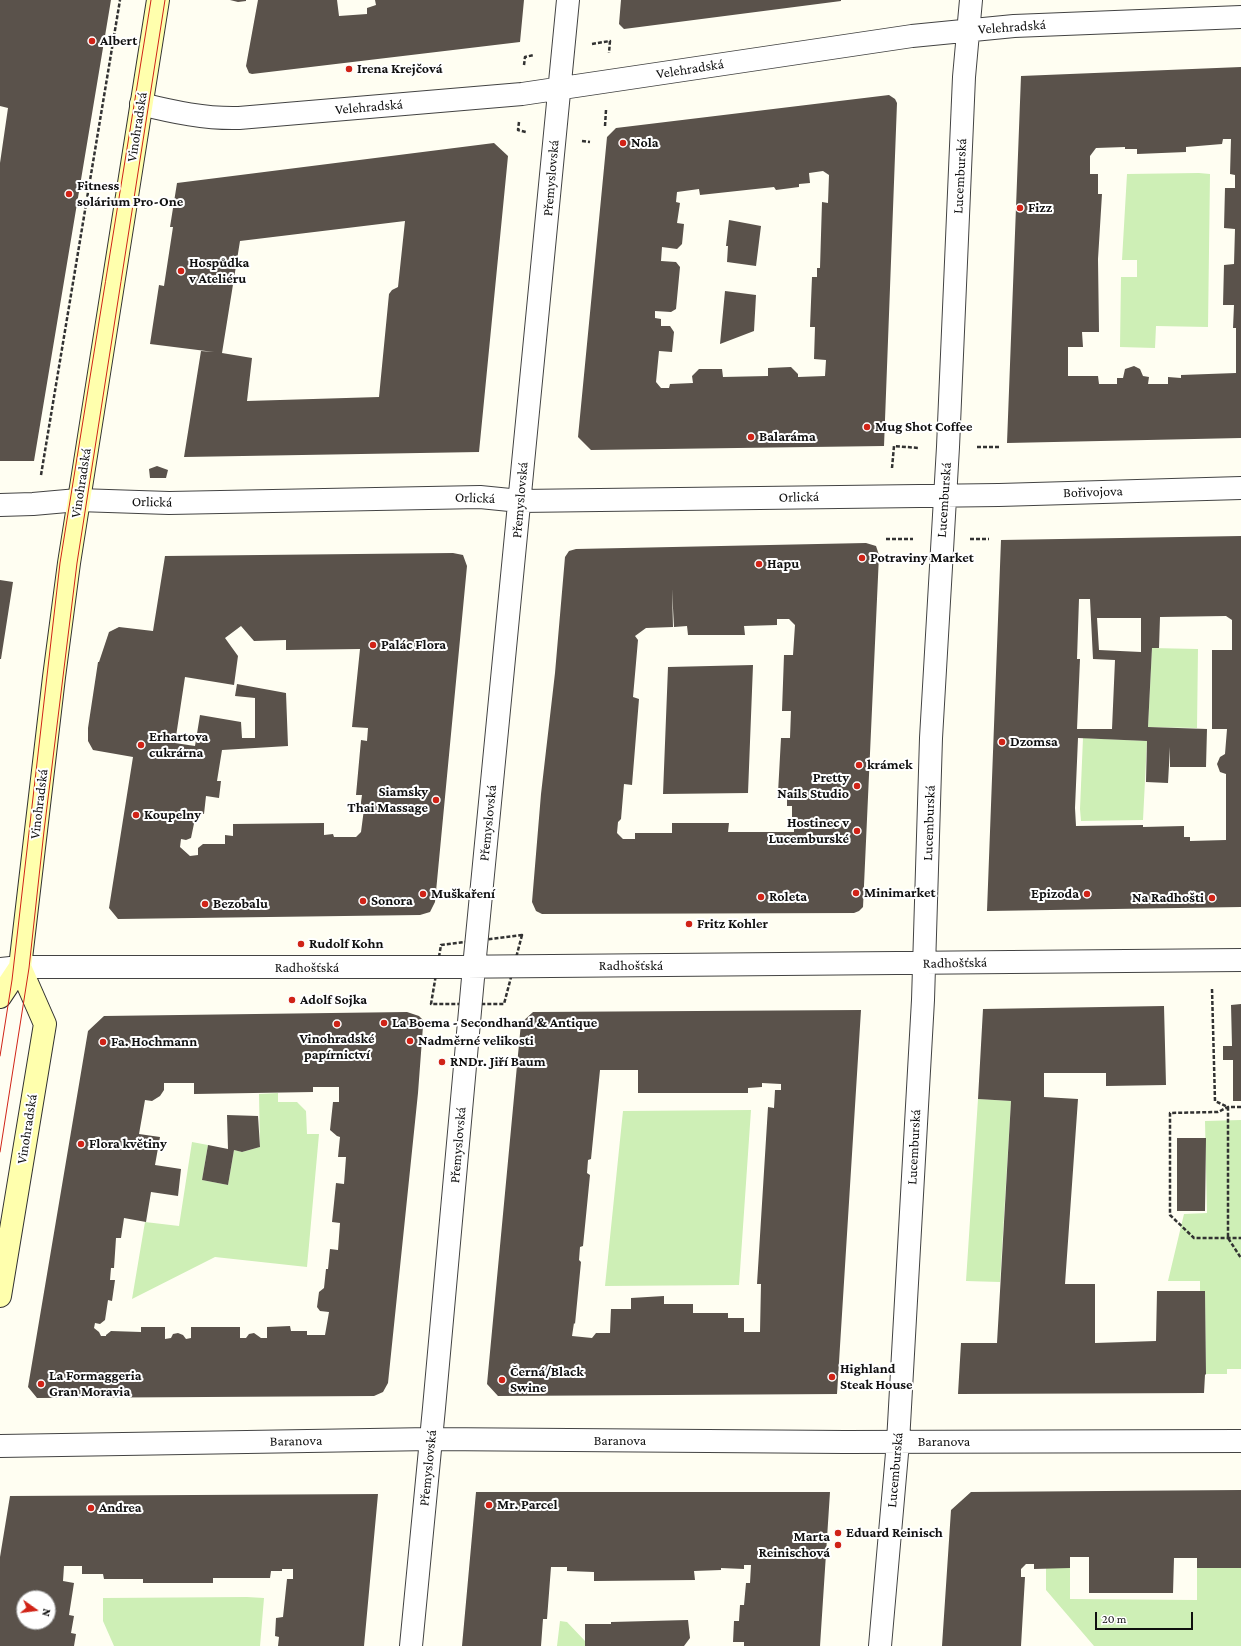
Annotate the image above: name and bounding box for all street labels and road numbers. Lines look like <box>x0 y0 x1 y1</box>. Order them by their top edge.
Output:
street label: Velehradská <box>977 16 1047 38</box>
street label: Velehradská <box>655 55 725 83</box>
street label: Vinohradská <box>123 91 151 163</box>
street label: Velehradská <box>334 96 404 118</box>
street label: Lucemburská <box>950 138 970 214</box>
street label: Přemyslovská <box>539 139 563 217</box>
street label: Vinohradská <box>67 447 95 519</box>
street label: Přemyslovská <box>508 461 532 539</box>
street label: Lucemburská <box>933 462 955 538</box>
street label: Bořivojova <box>1063 483 1123 501</box>
street label: Orlická <box>779 488 819 506</box>
street label: Orlická <box>454 489 496 507</box>
street label: Orlická <box>132 493 172 511</box>
street label: Vinohradská <box>26 768 52 840</box>
street label: Přemyslovská <box>476 784 500 862</box>
street label: Lucemburská <box>919 785 939 861</box>
street label: Radhošťská <box>923 954 987 972</box>
street label: Radhošťská <box>599 958 663 974</box>
street label: Radhošťská <box>275 960 339 976</box>
street label: Vinohradská <box>13 1093 41 1165</box>
street label: Přemyslovská <box>446 1106 470 1184</box>
street label: Lucemburská <box>904 1109 924 1185</box>
street label: Přemyslovská <box>416 1429 440 1507</box>
street label: Baranova <box>270 1432 322 1450</box>
street label: Lucemburská <box>883 1432 907 1508</box>
street label: Baranova <box>594 1433 646 1449</box>
street label: Baranova <box>918 1434 970 1450</box>

